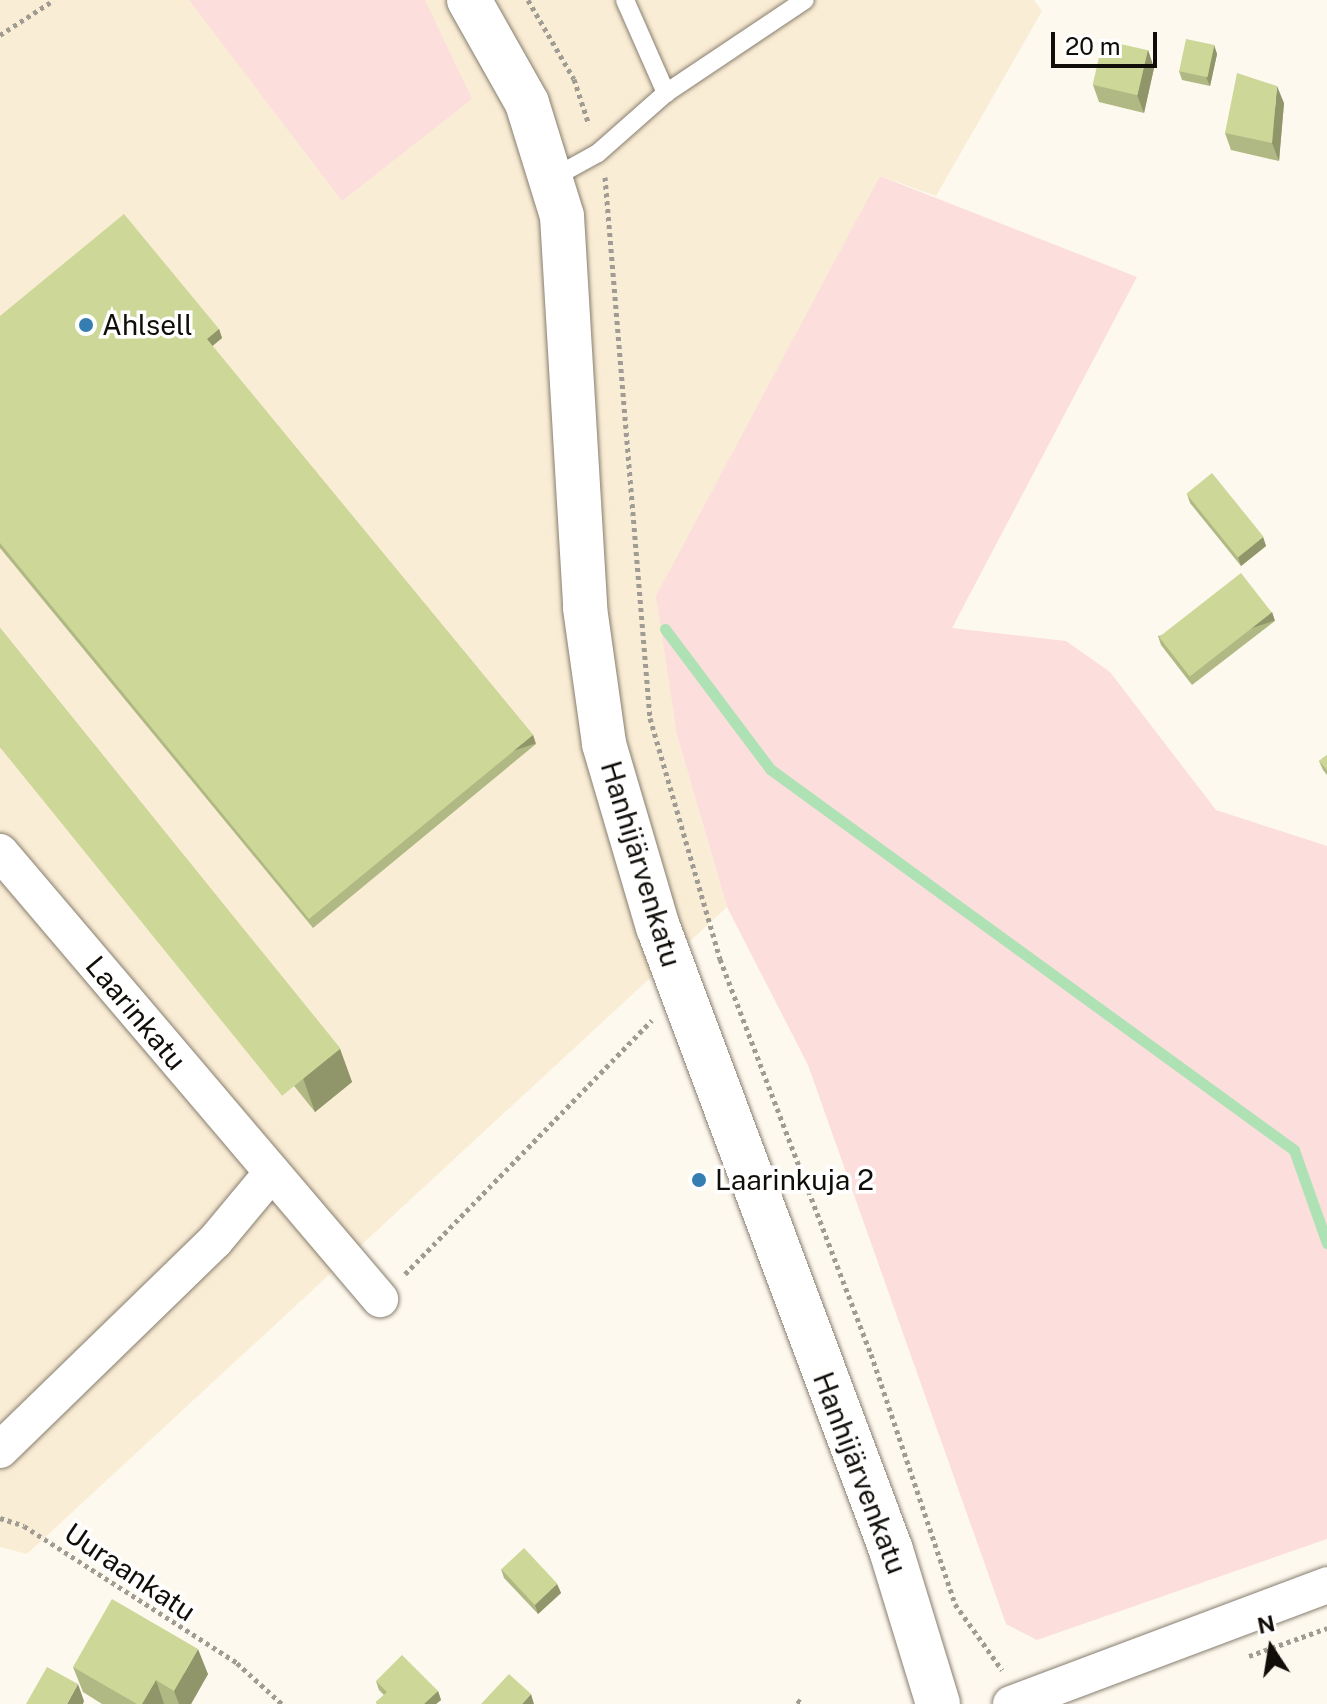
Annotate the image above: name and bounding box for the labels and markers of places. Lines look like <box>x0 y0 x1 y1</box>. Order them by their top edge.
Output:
place label: Ahlsell <box>102 308 193 342</box>
marker: Ahlsell <box>77 316 95 334</box>
place label: Laarinkuja 2 <box>715 1163 874 1197</box>
marker: Laarinkuja 2 <box>690 1171 708 1189</box>

